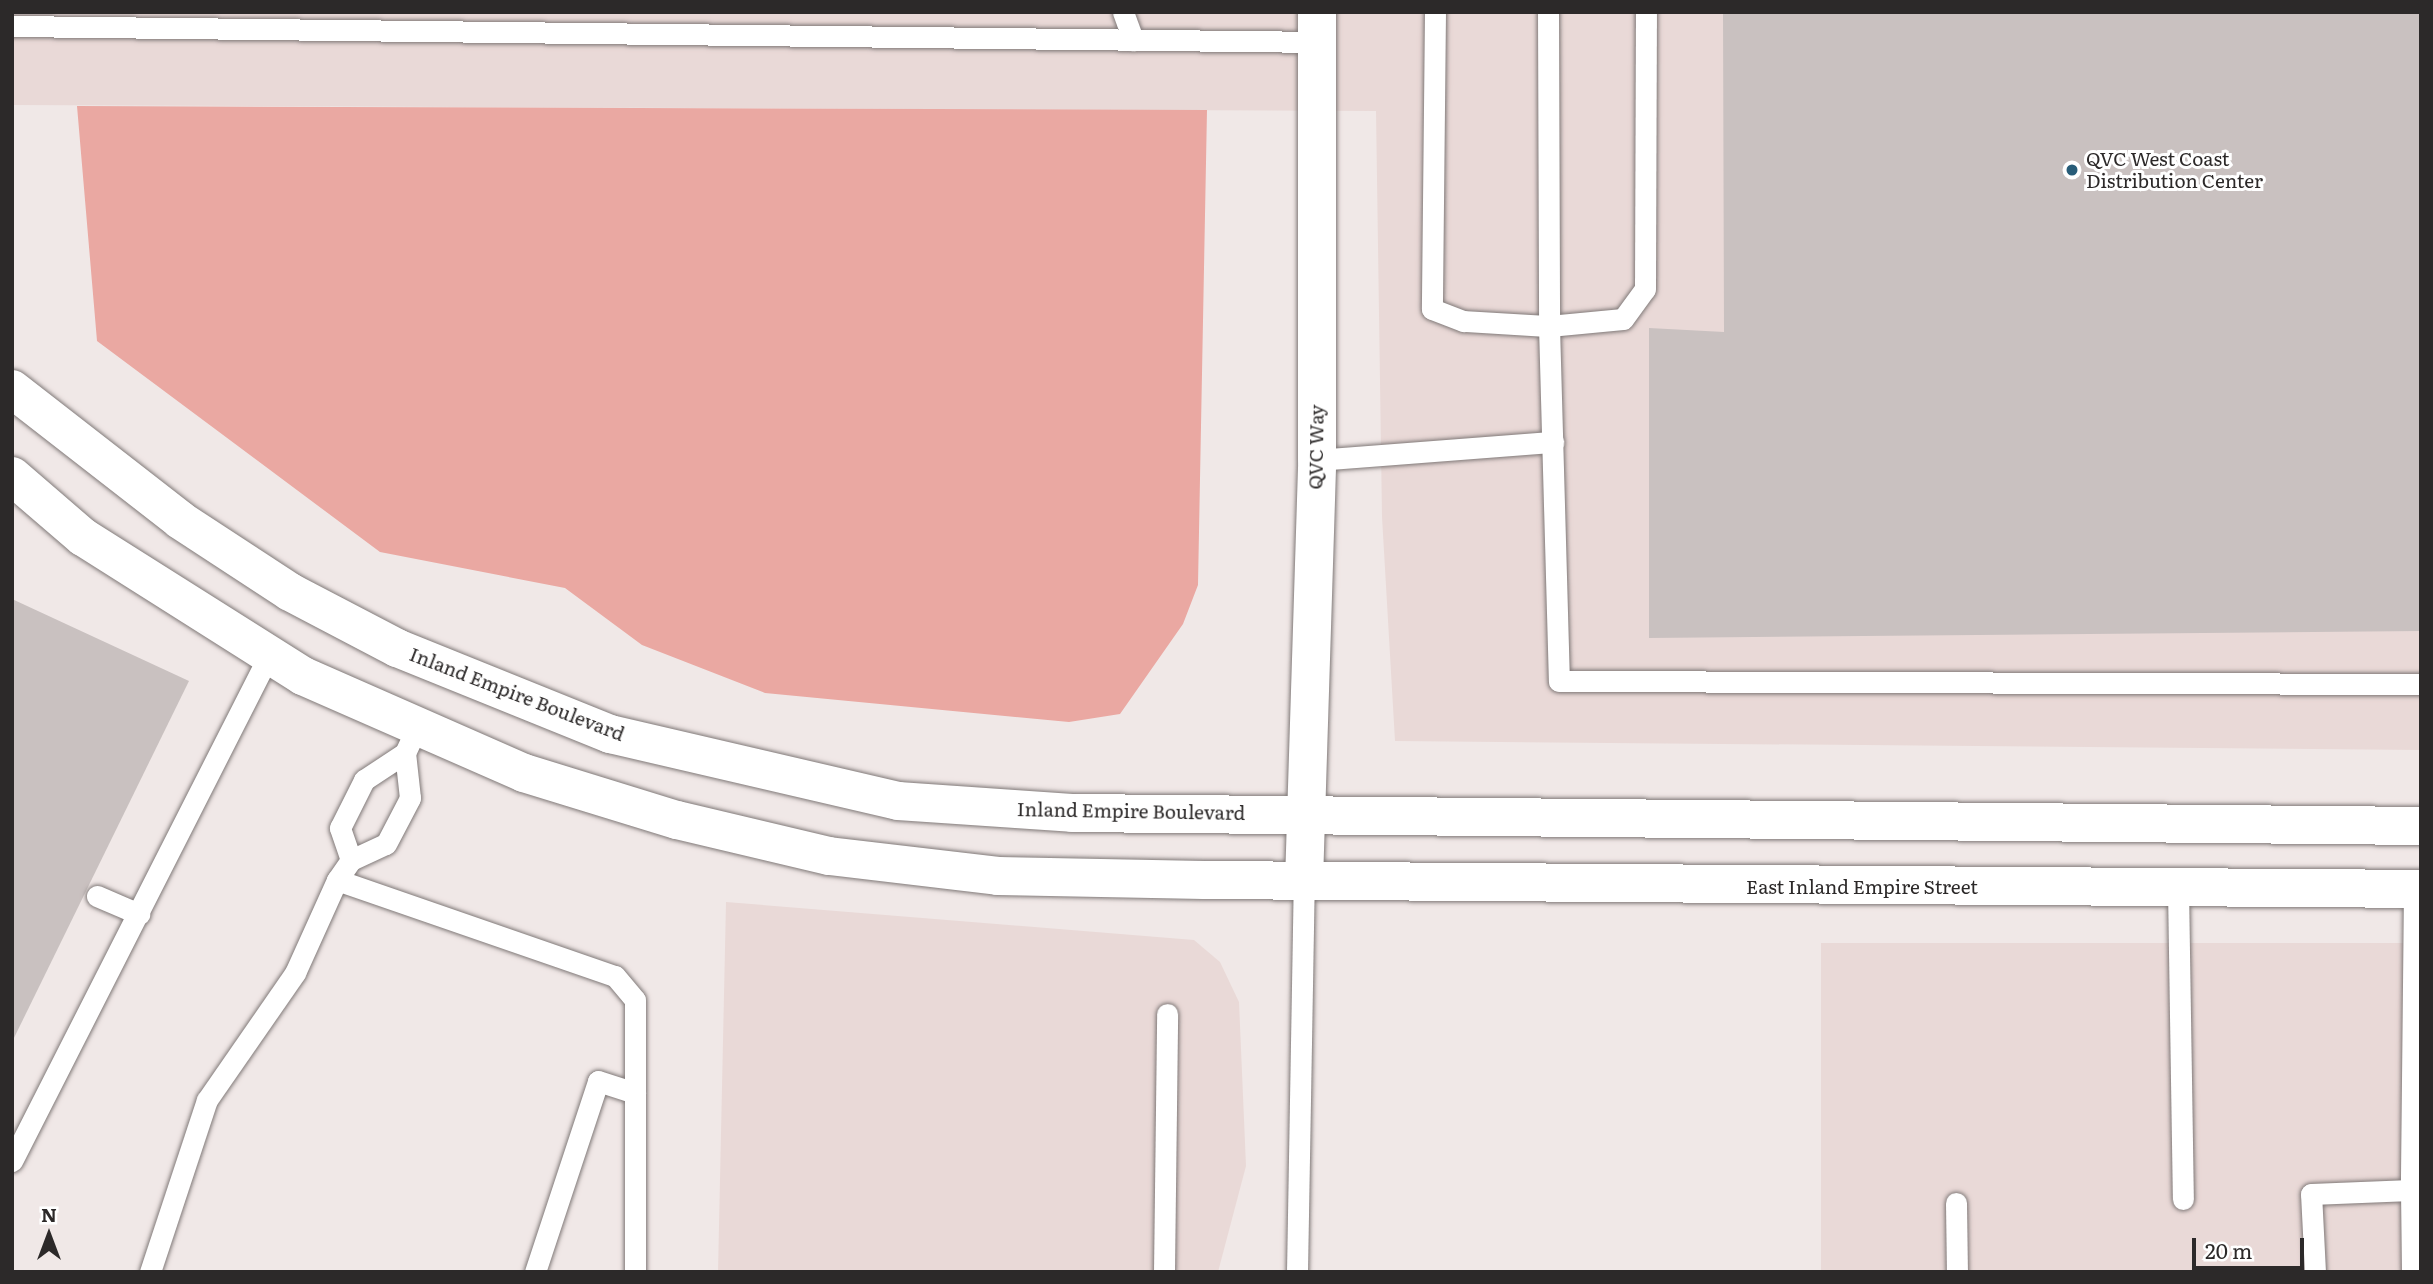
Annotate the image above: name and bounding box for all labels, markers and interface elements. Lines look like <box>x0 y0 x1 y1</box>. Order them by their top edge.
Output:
place label: QVC West Coast Distribution Center <box>2086 148 2263 192</box>
marker: QVC West Coast Distribution Center <box>2064 162 2080 178</box>
street label: QVC Way <box>1304 404 1328 490</box>
street label: Inland Empire Boulevard <box>406 642 628 746</box>
street label: Inland Empire Boulevard <box>1017 798 1245 824</box>
street label: East Inland Empire Street <box>1746 876 1978 898</box>
north arrow <box>14 1200 84 1270</box>
text: N <box>41 1200 57 1228</box>
scale bar <box>2195 1224 2307 1268</box>
text: 20 m <box>2205 1234 2252 1265</box>

